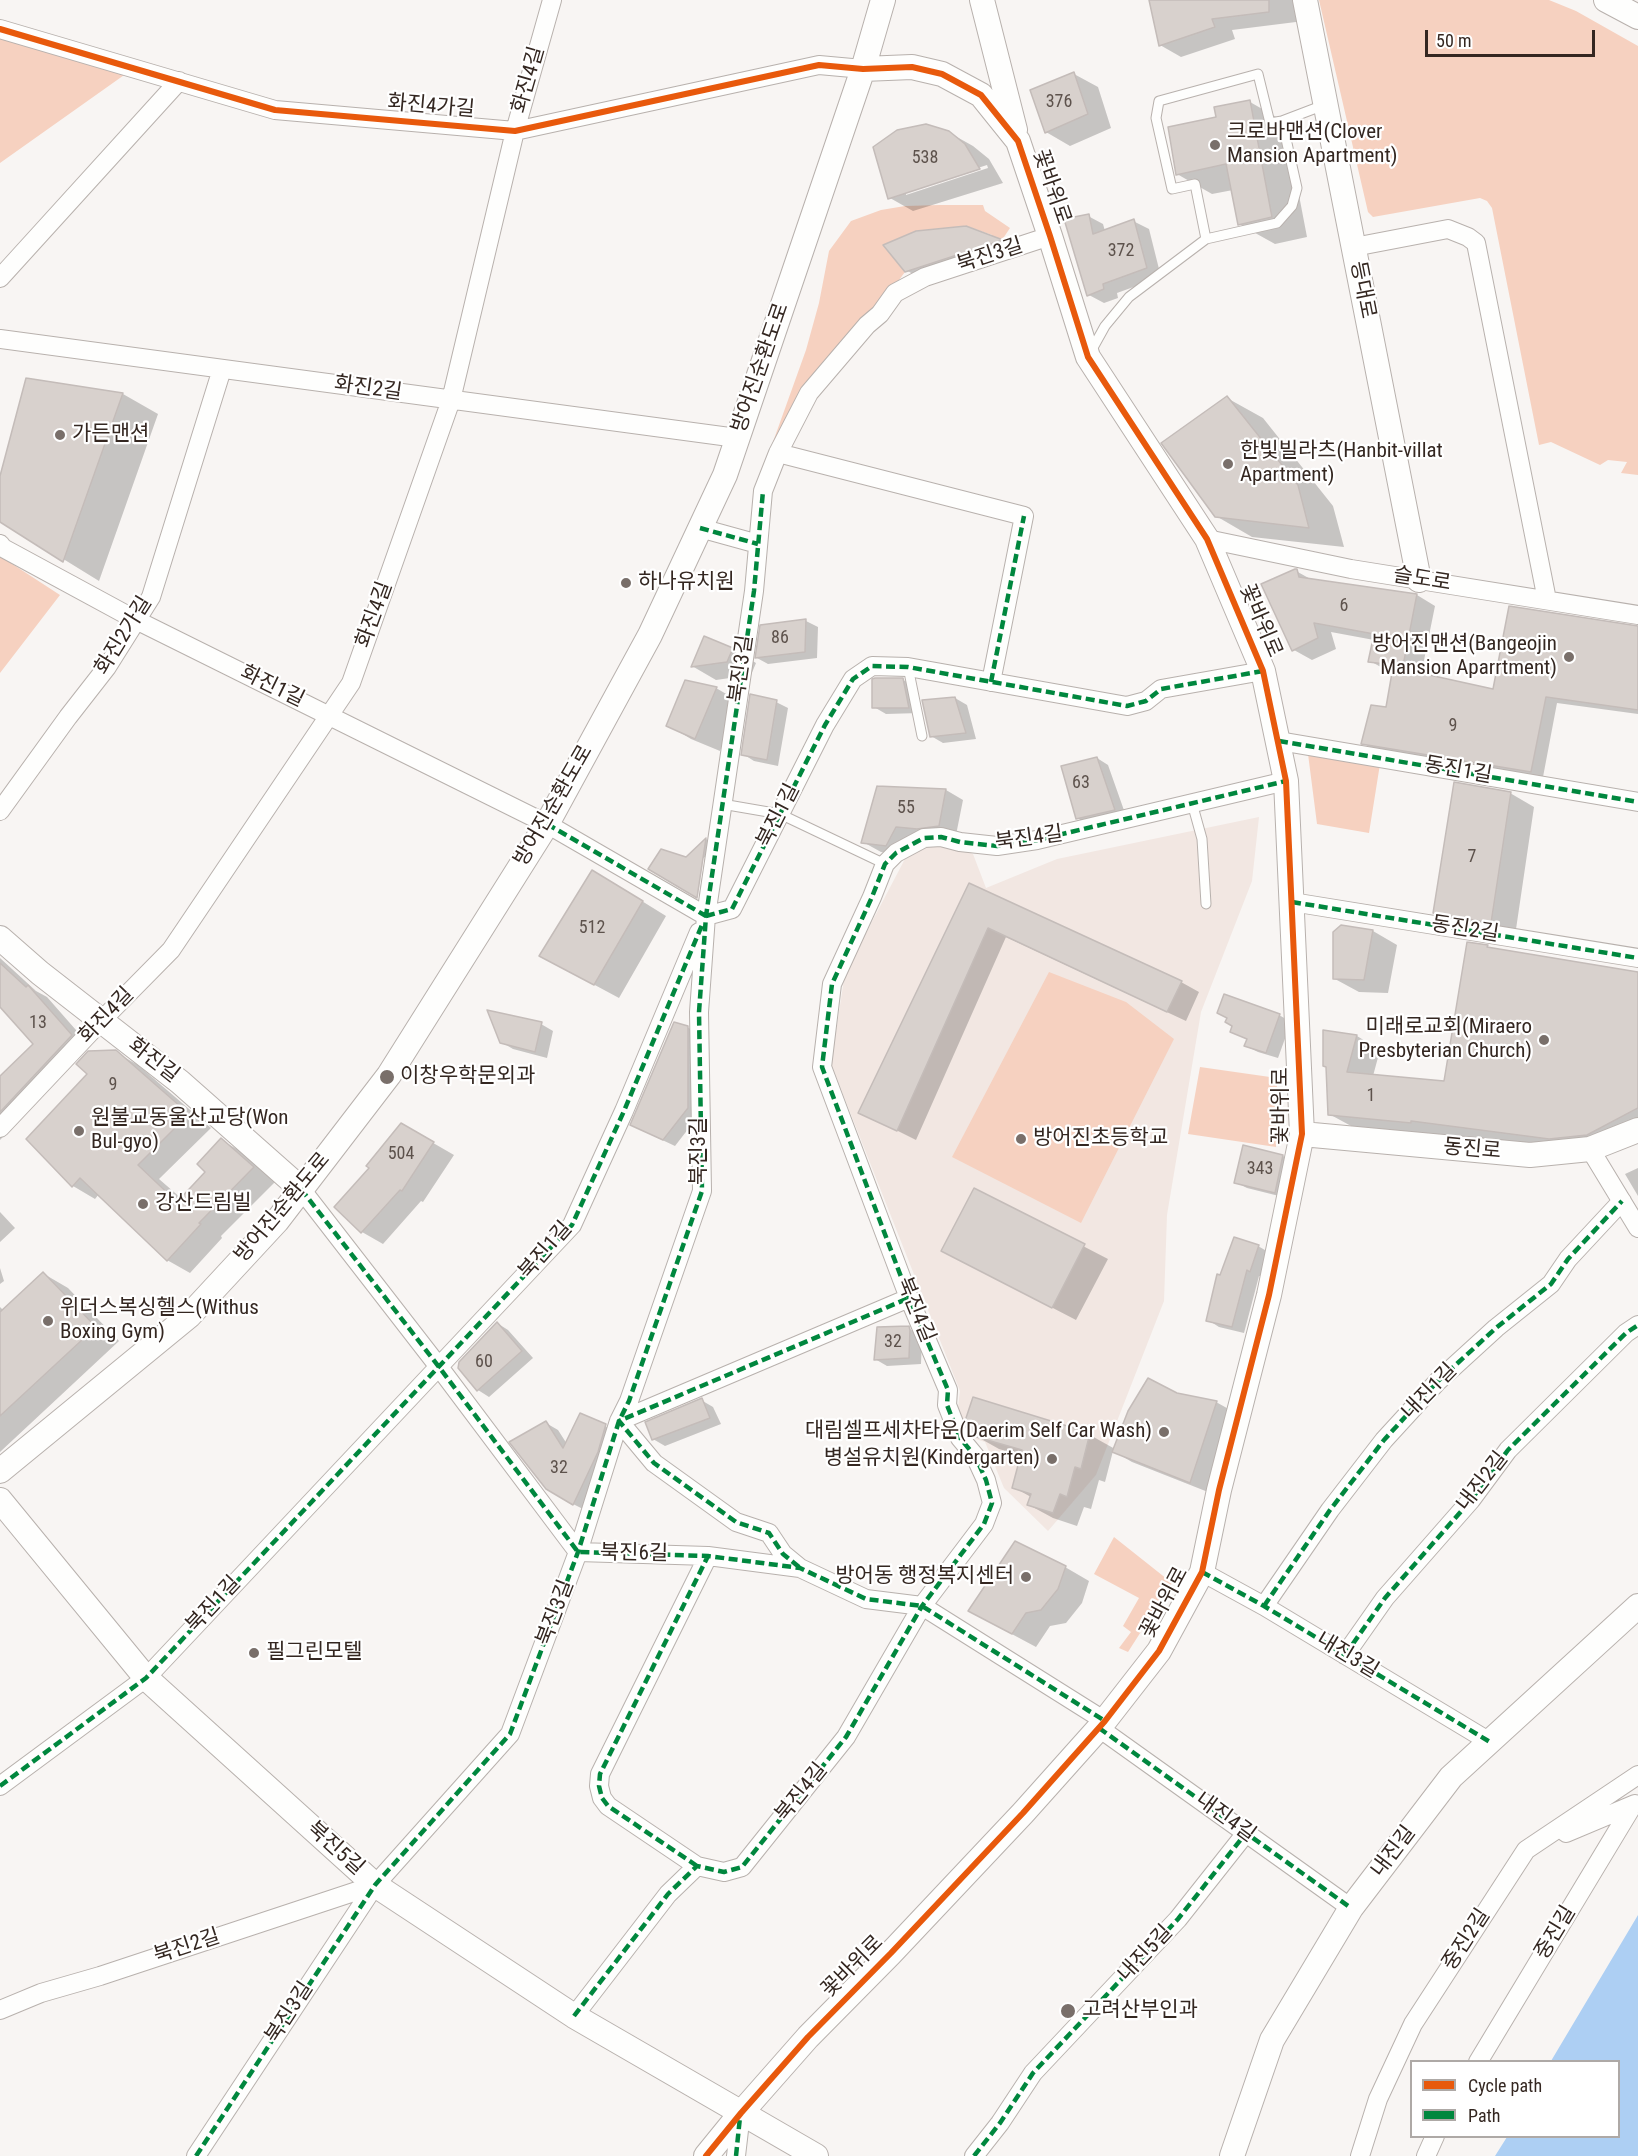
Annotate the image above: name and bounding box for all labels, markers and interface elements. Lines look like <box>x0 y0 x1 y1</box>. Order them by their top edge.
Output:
scale bar <box>1428 18 1598 56</box>
text: 50 m <box>1436 30 1471 51</box>
street label: 화진4길 <box>507 44 551 116</box>
street label: 화진4가길 <box>386 91 476 123</box>
house number: 376 <box>1046 91 1072 113</box>
place label: 크로바맨션(Clover Mansion Apartment) <box>1227 120 1397 170</box>
marker: 크로바맨션(Clover Mansion Apartment) <box>1208 138 1222 152</box>
street label: 꽃바위로 <box>1027 146 1075 228</box>
house number: 538 <box>912 147 938 169</box>
street label: 북진3길 <box>954 233 1026 279</box>
house number: 372 <box>1108 240 1134 262</box>
street label: 등대로 <box>1344 259 1380 321</box>
street label: 방어진순환도로 <box>727 300 795 436</box>
street label: 화진2길 <box>332 372 404 406</box>
place label: 가든맨션 <box>72 422 149 448</box>
marker: 가든맨션 <box>53 428 67 442</box>
place label: 한빛빌라츠(Hanbit-villat Apartment) <box>1240 439 1443 489</box>
marker: 한빛빌라츠(Hanbit-villat Apartment) <box>1221 457 1235 471</box>
street label: 슬도로 <box>1391 563 1453 597</box>
place label: 하나유치원 <box>638 570 735 596</box>
marker: 하나유치원 <box>619 576 633 590</box>
street label: 화진4길 <box>351 579 399 651</box>
street label: 꽃바위로 <box>1233 581 1287 661</box>
street label: 화진2가길 <box>90 592 158 680</box>
house number: 6 <box>1340 595 1348 617</box>
house number: 86 <box>771 627 789 649</box>
place label: 방어진맨션(Bangeojin Mansion Aparrtment) <box>1372 632 1557 682</box>
street label: 북진3길 <box>725 633 759 705</box>
marker: 방어진맨션(Bangeojin Mansion Aparrtment) <box>1562 650 1576 664</box>
street label: 화진1길 <box>236 661 308 713</box>
house number: 9 <box>1449 715 1457 737</box>
street label: 방어진순환도로 <box>509 741 599 871</box>
street label: 동진1길 <box>1422 753 1494 789</box>
house number: 63 <box>1072 772 1090 794</box>
street label: 북진1길 <box>752 780 806 852</box>
house number: 55 <box>897 797 915 819</box>
street label: 북진4길 <box>993 822 1065 856</box>
house number: 7 <box>1468 846 1476 868</box>
street label: 동진2길 <box>1429 912 1501 948</box>
house number: 512 <box>579 917 605 939</box>
street label: 화진4길 <box>74 983 140 1049</box>
house number: 13 <box>29 1012 47 1034</box>
place label: 미래로교회(Miraero Presbyterian Church) <box>1358 1015 1532 1065</box>
street label: 화진길 <box>122 1033 184 1089</box>
marker: 미래로교회(Miraero Presbyterian Church) <box>1537 1033 1551 1047</box>
place label: 이창우학문외과 <box>400 1064 535 1090</box>
street label: 꽃바위로 <box>1269 1067 1295 1145</box>
marker: 이창우학문외과 <box>378 1068 396 1086</box>
house number: 9 <box>109 1074 117 1096</box>
house number: 1 <box>1367 1085 1375 1107</box>
place label: 원불교동울산교당(Won Bul-gyo) <box>91 1106 289 1156</box>
street label: 북진3길 <box>687 1117 713 1185</box>
marker: 원불교동울산교당(Won Bul-gyo) <box>72 1124 86 1138</box>
place label: 방어진초등학교 <box>1033 1126 1168 1152</box>
marker: 방어진초등학교 <box>1014 1132 1028 1146</box>
street label: 동진로 <box>1442 1135 1502 1165</box>
house number: 504 <box>388 1143 414 1165</box>
street label: 방어진순환도로 <box>230 1148 336 1268</box>
house number: 343 <box>1247 1158 1273 1180</box>
place label: 강산드림빌 <box>155 1191 252 1217</box>
marker: 강산드림빌 <box>136 1197 150 1211</box>
street label: 북진1길 <box>514 1217 578 1285</box>
street label: 북진4길 <box>891 1274 939 1346</box>
place label: 위더스복싱헬스(Withus Boxing Gym) <box>60 1296 259 1346</box>
marker: 위더스복싱헬스(Withus Boxing Gym) <box>41 1314 55 1328</box>
house number: 32 <box>884 1331 902 1353</box>
house number: 60 <box>475 1351 493 1373</box>
street label: 내진1길 <box>1397 1359 1463 1425</box>
place label: 대림셀프세차타운(Daerim Self Car Wash) <box>805 1419 1152 1445</box>
marker: 대림셀프세차타운(Daerim Self Car Wash) <box>1157 1425 1171 1439</box>
place label: 병설유치원(Kindergarten) <box>824 1446 1040 1472</box>
street label: 내진2길 <box>1452 1447 1514 1517</box>
marker: 병설유치원(Kindergarten) <box>1045 1452 1059 1466</box>
house number: 32 <box>550 1457 568 1479</box>
street label: 북진6길 <box>600 1541 668 1567</box>
street label: 꽃바위로 <box>1136 1563 1194 1643</box>
place label: 방어동 행정복지센터 <box>835 1564 1014 1590</box>
marker: 방어동 행정복지센터 <box>1019 1570 1033 1584</box>
street label: 북진1길 <box>181 1571 247 1639</box>
street label: 북진3길 <box>532 1577 580 1649</box>
street label: 내진3길 <box>1311 1628 1383 1684</box>
place label: 필그린모텔 <box>266 1640 363 1666</box>
marker: 필그린모텔 <box>247 1646 261 1660</box>
street label: 북진4길 <box>771 1759 833 1827</box>
street label: 내진4길 <box>1190 1788 1260 1848</box>
street label: 북진5길 <box>301 1817 369 1881</box>
street label: 내진길 <box>1366 1821 1422 1883</box>
street label: 중진길 <box>1530 1902 1582 1964</box>
street label: 중진2길 <box>1438 1904 1496 1976</box>
street label: 내진5길 <box>1113 1920 1179 1988</box>
street label: 북진2길 <box>151 1924 223 1970</box>
street label: 꽃바위로 <box>817 1931 889 2003</box>
street label: 북진3길 <box>261 1977 319 2049</box>
place label: 고려산부인과 <box>1082 1998 1198 2024</box>
marker: 고려산부인과 <box>1059 2002 1077 2020</box>
legend <box>1410 2060 1620 2138</box>
text: Cycle path <box>1468 2075 1542 2096</box>
text: Path <box>1468 2105 1501 2126</box>

